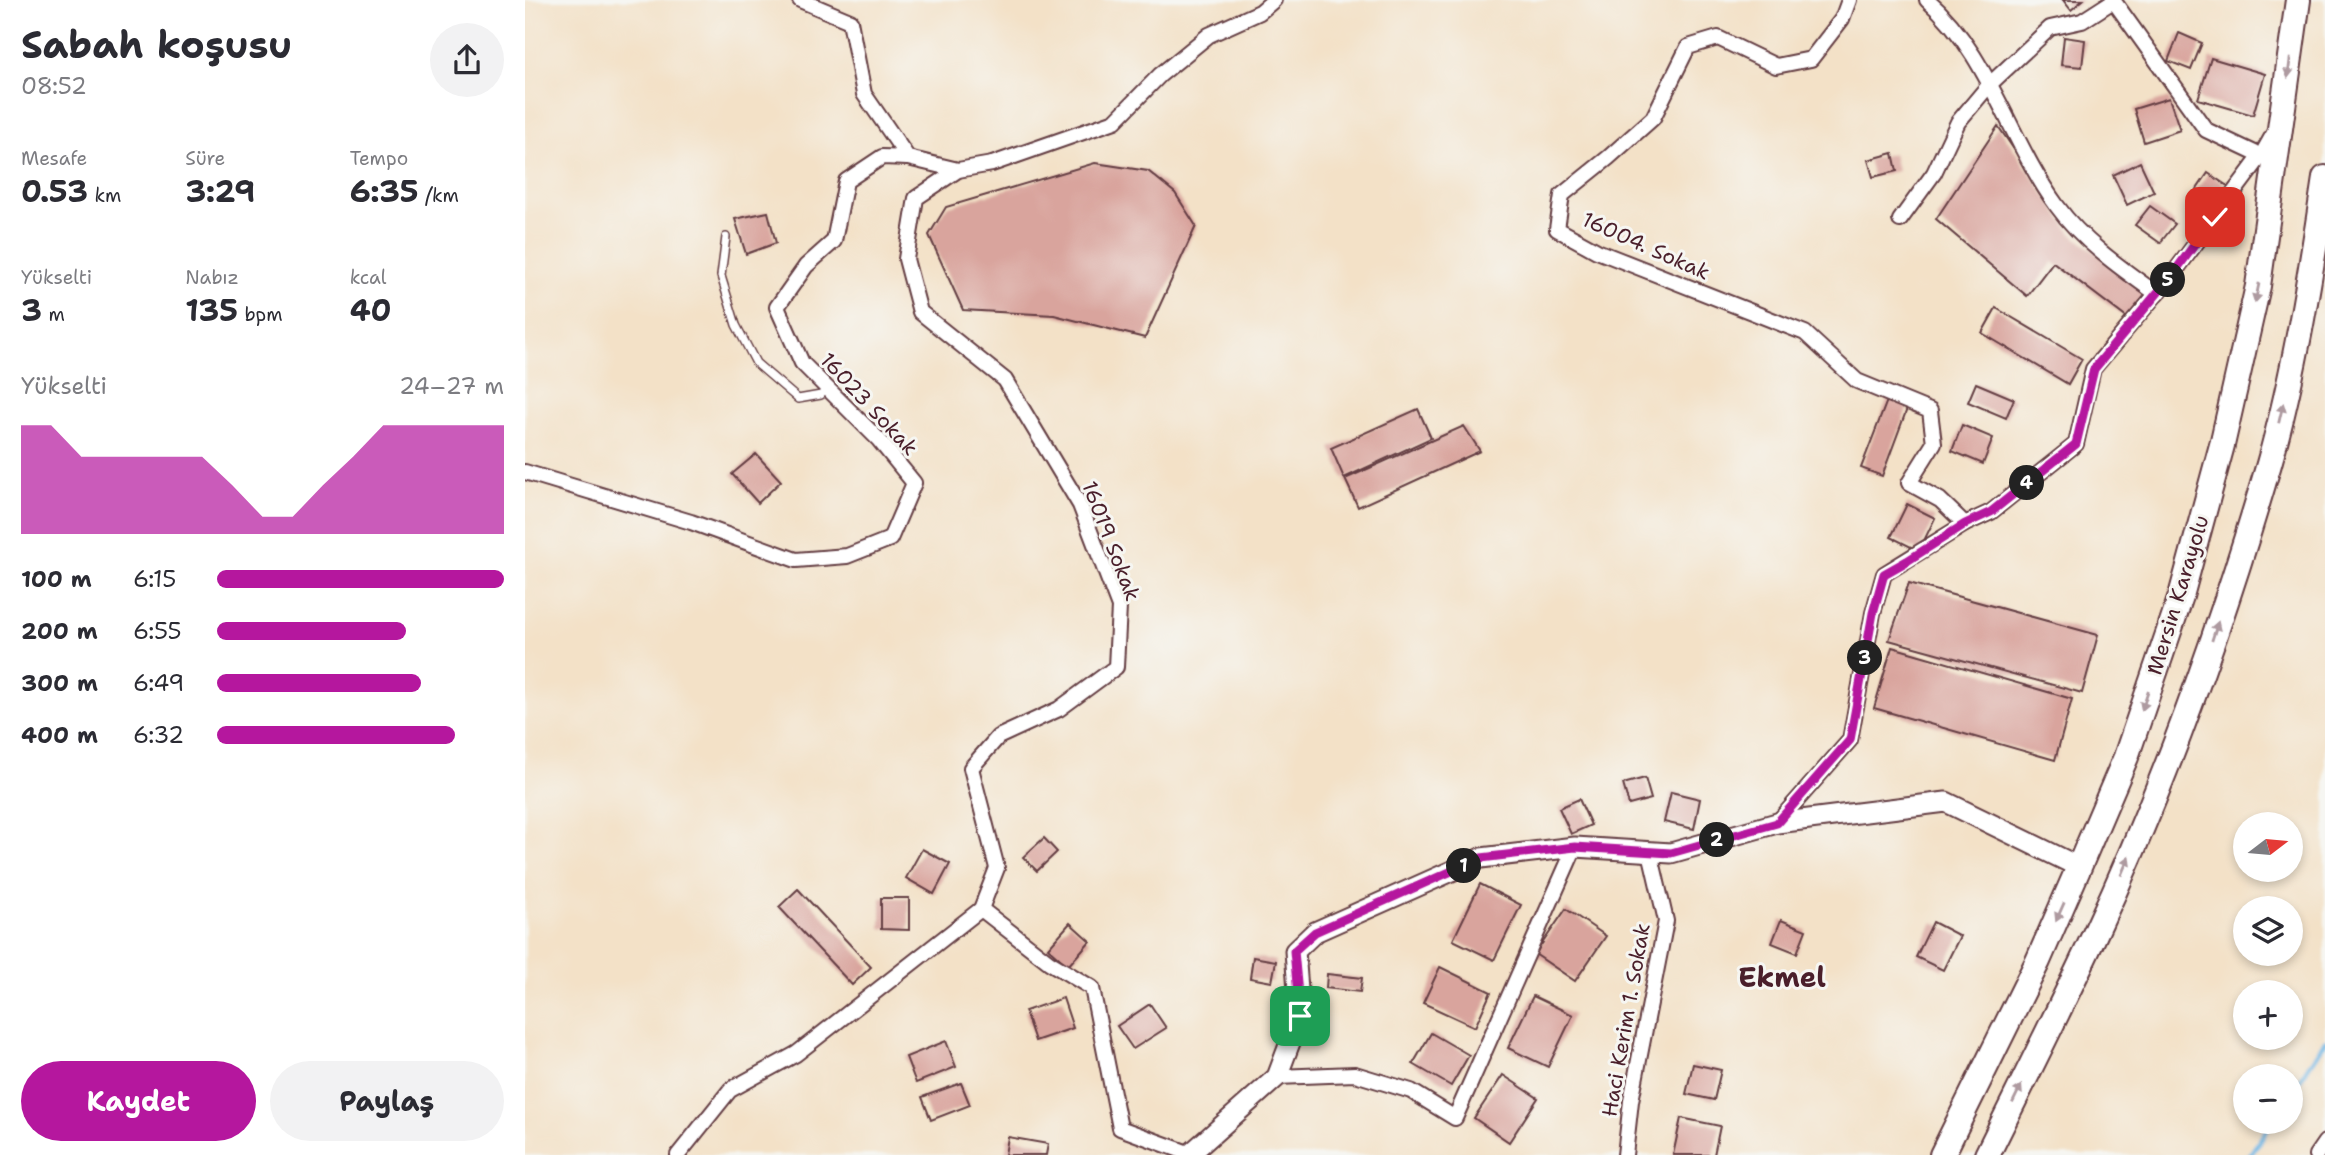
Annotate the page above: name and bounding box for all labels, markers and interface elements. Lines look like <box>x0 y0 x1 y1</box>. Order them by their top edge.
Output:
text: Sabah koşusu <box>21 19 292 70</box>
button: share <box>430 23 504 97</box>
one-way arrow <box>2284 57 2295 79</box>
text: 08:52 <box>21 71 87 101</box>
text: Mesafe <box>21 146 87 171</box>
text: Süre <box>185 146 225 171</box>
text: Tempo <box>350 146 408 171</box>
text: 0.53 <box>21 171 88 212</box>
text: 3:29 <box>185 171 255 212</box>
text: 6:35 <box>350 171 419 212</box>
text: km <box>88 183 121 208</box>
text: /km <box>419 183 459 208</box>
pin <box>2185 187 2245 247</box>
icon: check <box>2196 198 2234 236</box>
street label: 16004. Sokak <box>1578 205 1714 287</box>
pin: 5 <box>2151 262 2185 298</box>
text: Yükselti <box>21 265 92 290</box>
text: Nabız <box>185 265 239 290</box>
text: kcal <box>350 265 387 290</box>
text: 5 <box>2162 267 2173 292</box>
one-way arrow <box>2251 282 2262 304</box>
text: 3 <box>21 290 42 331</box>
text: 135 <box>185 290 238 331</box>
text: 40 <box>350 290 392 331</box>
text: m <box>42 302 65 327</box>
text: bpm <box>238 302 283 327</box>
street label: 16023 Sokak <box>814 346 924 462</box>
text: Yükselti <box>21 371 107 401</box>
text: 24–27 m <box>399 371 504 401</box>
one-way arrow <box>2275 402 2286 424</box>
pin: 4 <box>2009 466 2045 500</box>
text: 4 <box>2020 470 2033 495</box>
street label: 16019 Sokak <box>1075 477 1147 605</box>
street label: Mersin Karayolu <box>2140 512 2216 678</box>
text: 100 m <box>21 564 92 594</box>
text: 6:15 <box>133 564 176 594</box>
text: 200 m <box>21 616 98 646</box>
text: 6:55 <box>133 616 182 646</box>
one-way arrow <box>2210 620 2221 641</box>
pin: 3 <box>1847 640 1883 676</box>
text: 3 <box>1858 645 1871 670</box>
text: 300 m <box>21 668 98 698</box>
text: 6:49 <box>133 668 184 698</box>
one-way arrow <box>2139 690 2150 711</box>
text: 400 m <box>21 720 98 750</box>
text: 6:32 <box>133 720 184 750</box>
north arrow <box>2233 812 2303 882</box>
map controls <box>2233 812 2303 1134</box>
pin: 2 <box>1699 822 1735 858</box>
text: 2 <box>1710 827 1723 852</box>
pin: 1 <box>1447 848 1481 884</box>
text: 1 <box>1459 853 1468 878</box>
one-way arrow <box>2119 855 2130 876</box>
button: layers <box>2233 896 2303 966</box>
one-way arrow <box>2054 901 2065 922</box>
street label: Haci Kerim 1. Sokak <box>1595 921 1657 1119</box>
district label: Ekmel <box>1738 958 1826 996</box>
button: + <box>2233 980 2303 1050</box>
pin <box>1270 986 1330 1046</box>
icon: arrive <box>1281 997 1319 1035</box>
button: Kaydet <box>21 1061 256 1141</box>
button: Paylaş <box>270 1061 504 1141</box>
button: − <box>2233 1064 2303 1134</box>
one-way arrow <box>2011 1084 2023 1104</box>

